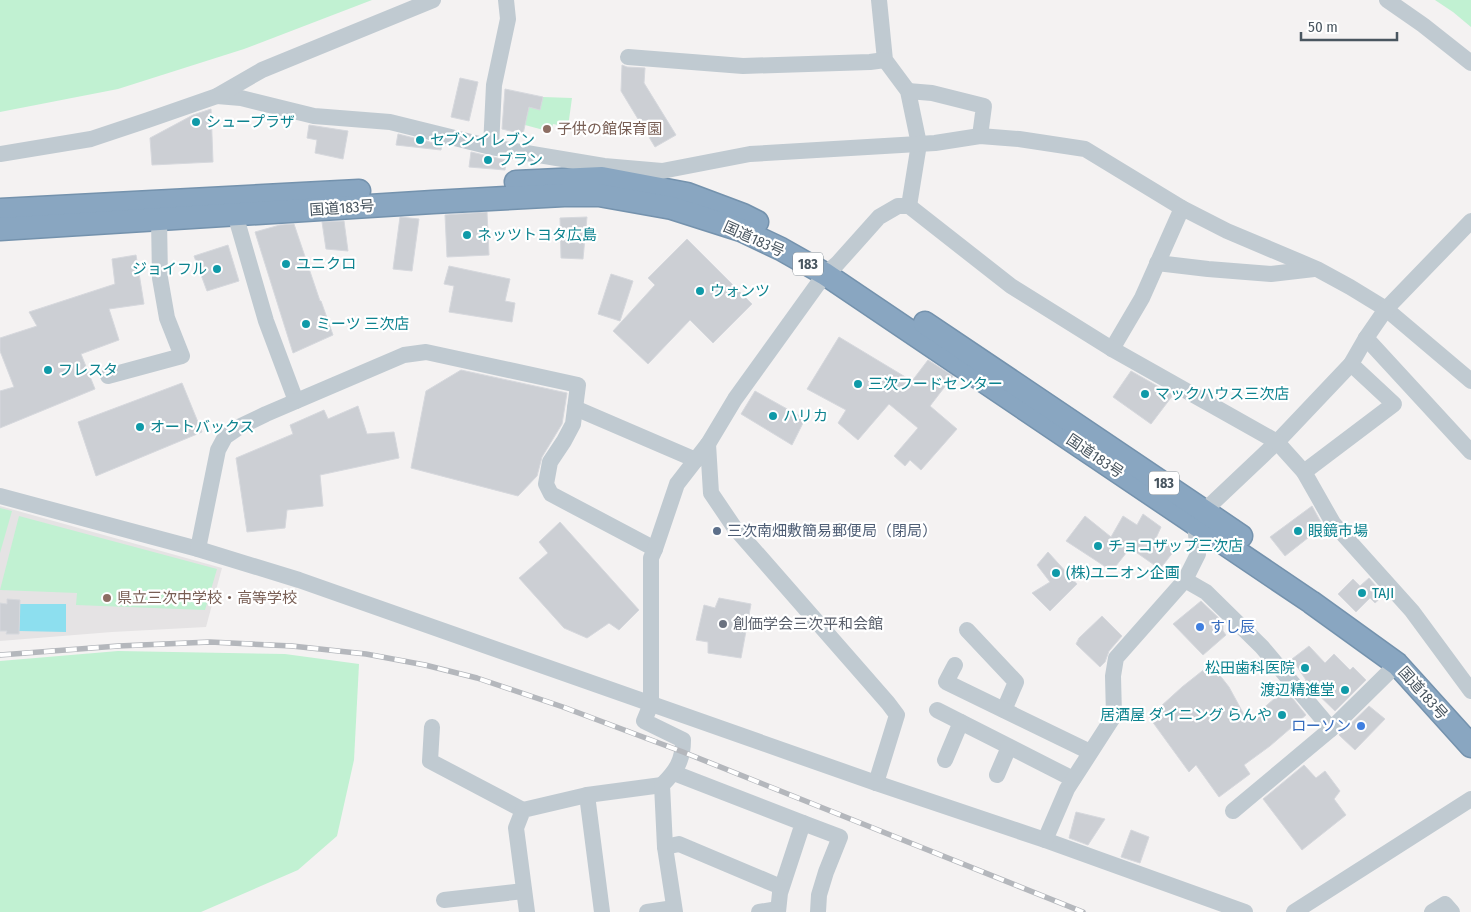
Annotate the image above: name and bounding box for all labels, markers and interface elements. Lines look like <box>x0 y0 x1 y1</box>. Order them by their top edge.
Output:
scale bar <box>1301 10 1397 42</box>
text: 50 m <box>1308 18 1338 36</box>
place label: シュープラザ <box>206 113 295 131</box>
marker: シュープラザ <box>190 116 202 128</box>
place label: 子供の館保育園 <box>557 120 662 138</box>
marker: 子供の館保育園 <box>541 123 553 135</box>
place label: セブンイレブン <box>430 131 535 149</box>
marker: セブンイレブン <box>414 134 426 146</box>
place label: ブラン <box>498 151 543 169</box>
marker: ブラン <box>482 154 494 166</box>
street label: 国道183号 <box>309 197 375 219</box>
street label: 国道183号 <box>721 218 787 260</box>
place label: ネッツトヨタ広島 <box>477 226 597 244</box>
marker: ネッツトヨタ広島 <box>461 229 473 241</box>
road number: 183 <box>793 252 823 276</box>
place label: ユニクロ <box>296 255 356 273</box>
marker: ユニクロ <box>280 258 292 270</box>
place label: ジョイフル <box>132 260 207 278</box>
marker: ジョイフル <box>211 263 223 275</box>
place label: ウォンツ <box>710 282 770 300</box>
marker: ウォンツ <box>694 285 706 297</box>
place label: ミーツ 三次店 <box>316 315 409 333</box>
marker: ミーツ 三次店 <box>300 318 312 330</box>
place label: フレスタ <box>58 361 118 379</box>
marker: フレスタ <box>42 364 54 376</box>
place label: 三次フードセンター <box>868 375 1003 393</box>
marker: 三次フードセンター <box>852 378 864 390</box>
place label: マックハウス三次店 <box>1155 385 1289 403</box>
marker: マックハウス三次店 <box>1139 388 1151 400</box>
place label: ハリカ <box>783 407 828 425</box>
marker: ハリカ <box>767 410 779 422</box>
place label: オートバックス <box>150 418 255 436</box>
marker: オートバックス <box>134 421 146 433</box>
street label: 国道183号 <box>1063 430 1127 482</box>
road number: 183 <box>1149 472 1179 494</box>
place label: 三次南畑敷簡易郵便局（閉局） <box>727 522 937 540</box>
place label: 眼鏡市場 <box>1308 522 1368 540</box>
marker: 三次南畑敷簡易郵便局（閉局） <box>711 525 723 537</box>
marker: 眼鏡市場 <box>1292 525 1304 537</box>
place label: チョコザップ三次店 <box>1108 537 1243 555</box>
marker: チョコザップ三次店 <box>1092 540 1104 552</box>
place label: (株)ユニオン企画 <box>1066 564 1180 582</box>
marker: (株)ユニオン企画 <box>1050 567 1062 579</box>
place label: TAJI <box>1372 584 1394 602</box>
marker: TAJI <box>1356 587 1368 599</box>
place label: 県立三次中学校・高等学校 <box>117 589 297 607</box>
marker: 県立三次中学校・高等学校 <box>101 592 113 604</box>
place label: 創価学会三次平和会館 <box>733 615 883 633</box>
marker: 創価学会三次平和会館 <box>717 618 729 630</box>
place label: すし辰 <box>1210 618 1255 636</box>
marker: すし辰 <box>1194 621 1206 633</box>
place label: 松田歯科医院 <box>1205 659 1295 677</box>
marker: 松田歯科医院 <box>1299 662 1311 674</box>
street label: 国道183号 <box>1395 663 1451 723</box>
place label: 渡辺精進堂 <box>1260 681 1335 699</box>
marker: 渡辺精進堂 <box>1339 684 1351 696</box>
place label: 居酒屋 ダイニング らんや <box>1100 706 1272 724</box>
marker: 居酒屋 ダイニング らんや <box>1276 709 1288 721</box>
place label: ローソン <box>1291 717 1351 735</box>
marker: ローソン <box>1355 720 1367 732</box>

